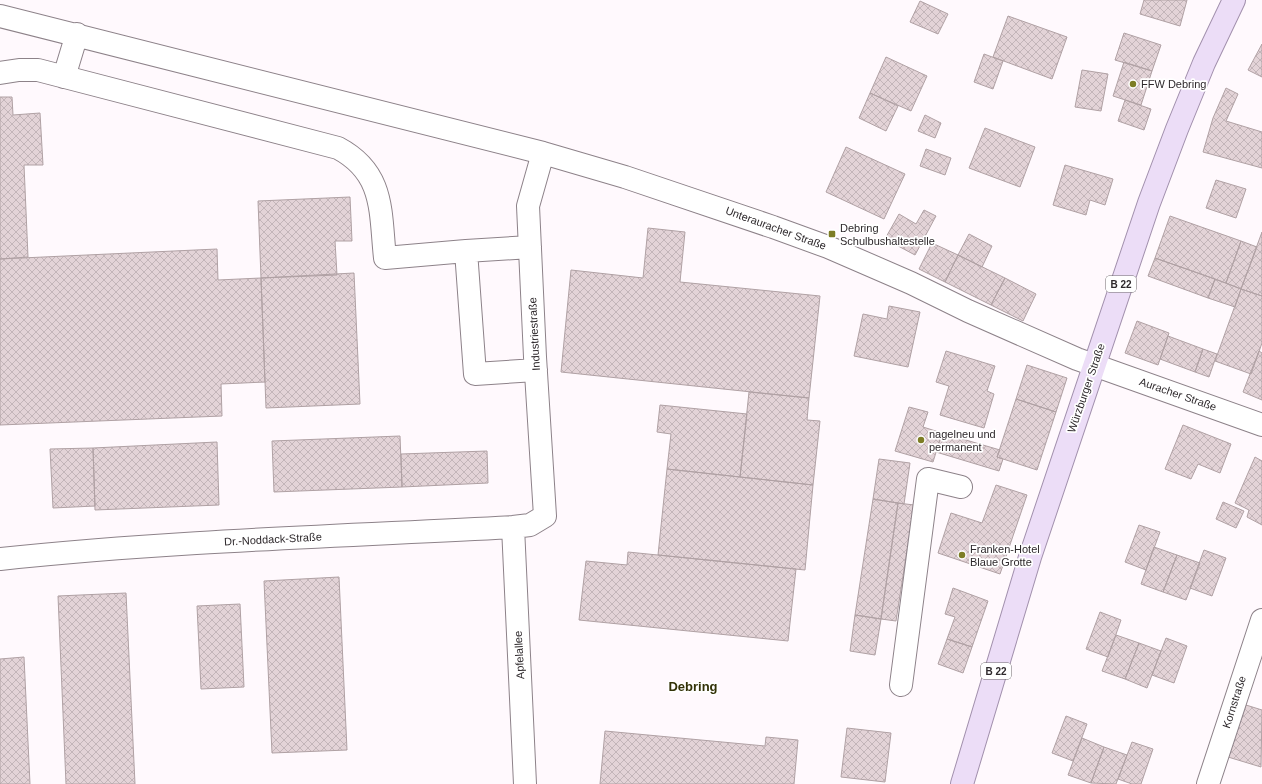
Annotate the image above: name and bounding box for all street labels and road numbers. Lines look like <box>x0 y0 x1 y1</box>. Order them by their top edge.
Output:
street label: Unterauracher Straße <box>724 204 828 252</box>
road number: B 22 <box>1106 276 1136 292</box>
street label: Industriestraße <box>526 297 542 371</box>
street label: Würzburger Straße <box>1065 342 1107 434</box>
street label: Auracher Straße <box>1138 375 1218 413</box>
street label: Dr.-Noddack-Straße <box>224 530 322 548</box>
street label: Apfelallee <box>512 631 526 679</box>
road number: B 22 <box>981 663 1011 679</box>
street label: Kornstraße <box>1220 674 1248 730</box>

